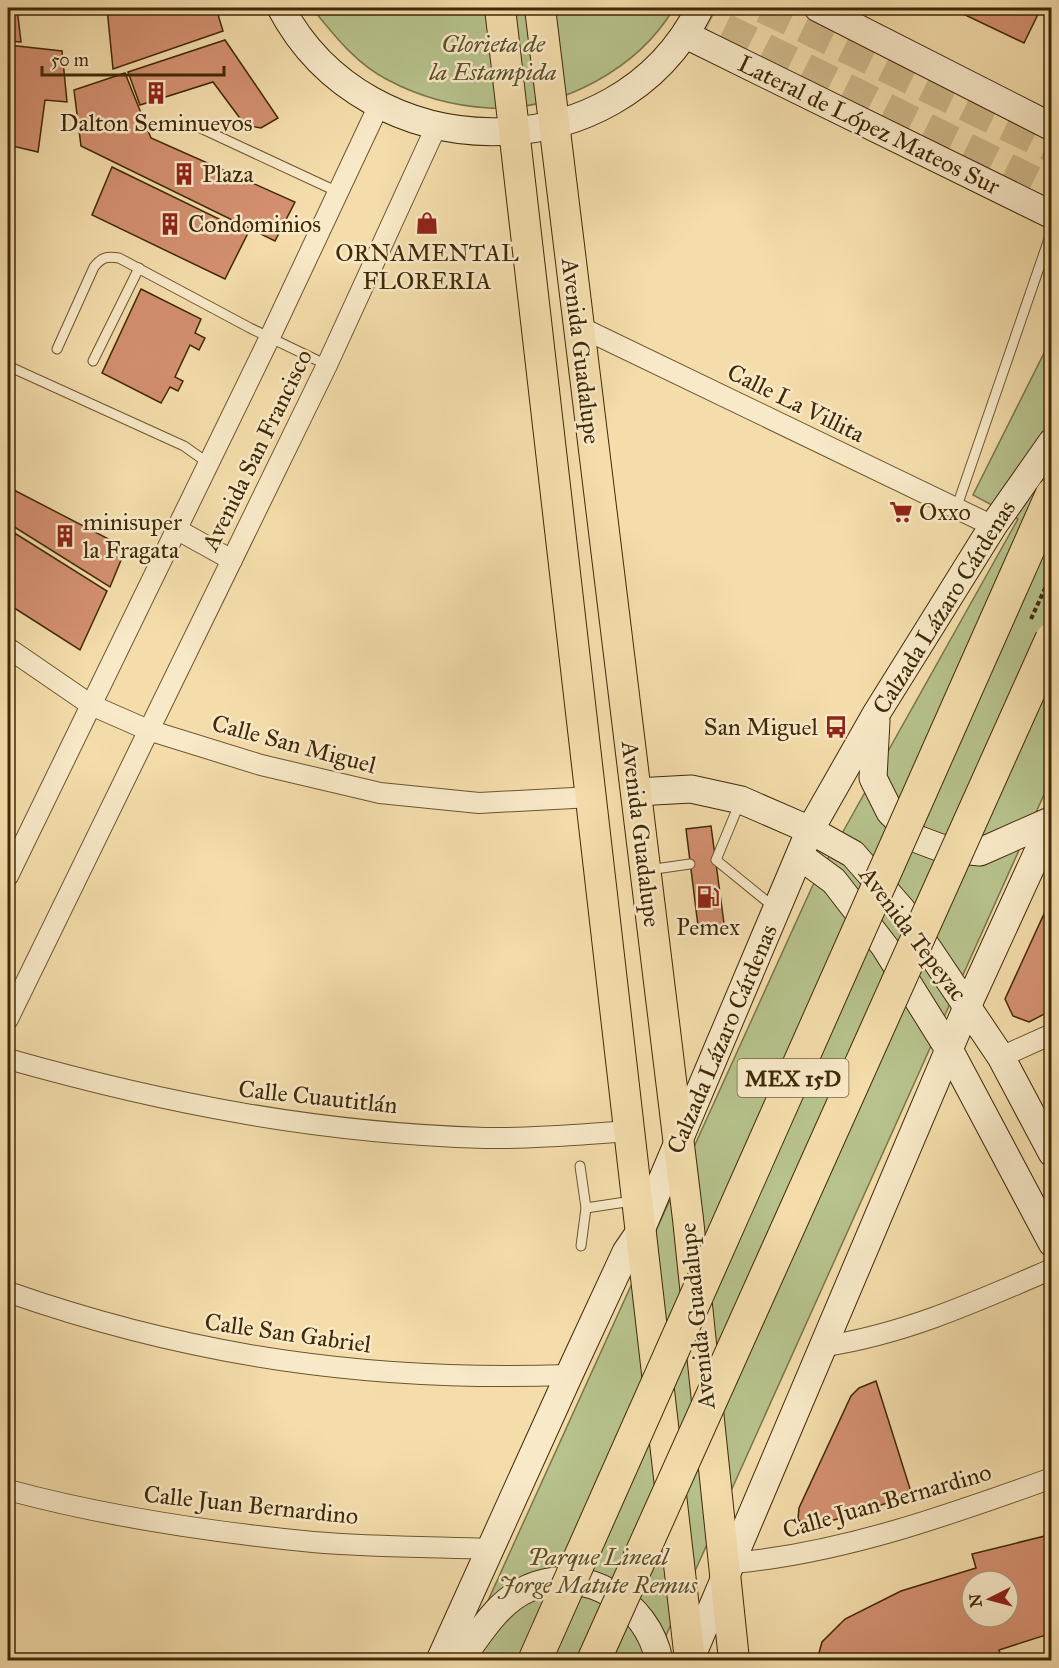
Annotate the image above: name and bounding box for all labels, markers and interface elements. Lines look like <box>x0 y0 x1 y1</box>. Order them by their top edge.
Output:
park label: Glorieta de la Estampida <box>428 29 557 87</box>
scale bar <box>42 39 224 77</box>
street label: Lateral de López Mateos Sur <box>733 48 1005 202</box>
text: 50 m <box>51 49 89 71</box>
building icon: Dalton Seminuevos <box>143 80 169 106</box>
place label: Dalton Seminuevos <box>60 108 252 138</box>
place label: Plaza <box>202 159 254 189</box>
building icon: Plaza <box>171 161 197 187</box>
place label: Condominios <box>188 209 321 239</box>
shop icon: ORNAMENTAL FLORERIA <box>414 210 440 236</box>
building icon: Condominios <box>157 211 183 237</box>
place label: ORNAMENTAL FLORERIA <box>335 238 519 296</box>
street label: Avenida Guadalupe <box>555 255 607 446</box>
street label: Avenida San Francisco <box>195 344 319 557</box>
street label: Calle La Villita <box>722 357 870 450</box>
street label: Calzada Lázaro Cárdenas <box>866 495 1022 719</box>
place label: Oxxo <box>919 497 971 527</box>
supermarket icon: Oxxo <box>888 499 914 525</box>
place label: minisuper la Fragata <box>83 507 182 565</box>
building icon: minisuper la Fragata <box>52 523 78 549</box>
street label: Calle San Miguel <box>209 708 380 780</box>
place label: San Miguel <box>704 712 819 742</box>
bus stop icon: San Miguel <box>823 714 849 740</box>
street label: Avenida Guadalupe <box>615 738 667 929</box>
street label: Avenida Tepeyac <box>852 860 973 1007</box>
fuel station icon: Pemex <box>695 884 721 910</box>
place label: Pemex <box>676 912 740 942</box>
street label: Calzada Lázaro Cárdenas <box>660 920 784 1158</box>
road number: MEX 15D <box>738 1059 848 1097</box>
street label: Calle Cuautitlán <box>237 1074 399 1120</box>
street label: Avenida Guadalupe <box>672 1221 722 1412</box>
street label: Calle San Gabriel <box>203 1306 374 1360</box>
street label: Calle Juan Bernardino <box>779 1457 995 1545</box>
street label: Calle Juan Bernardino <box>142 1479 360 1531</box>
park label: Parque Lineal Jorge Matute Remus <box>497 1542 698 1600</box>
north arrow <box>960 1569 1020 1629</box>
text: N <box>965 1592 986 1608</box>

